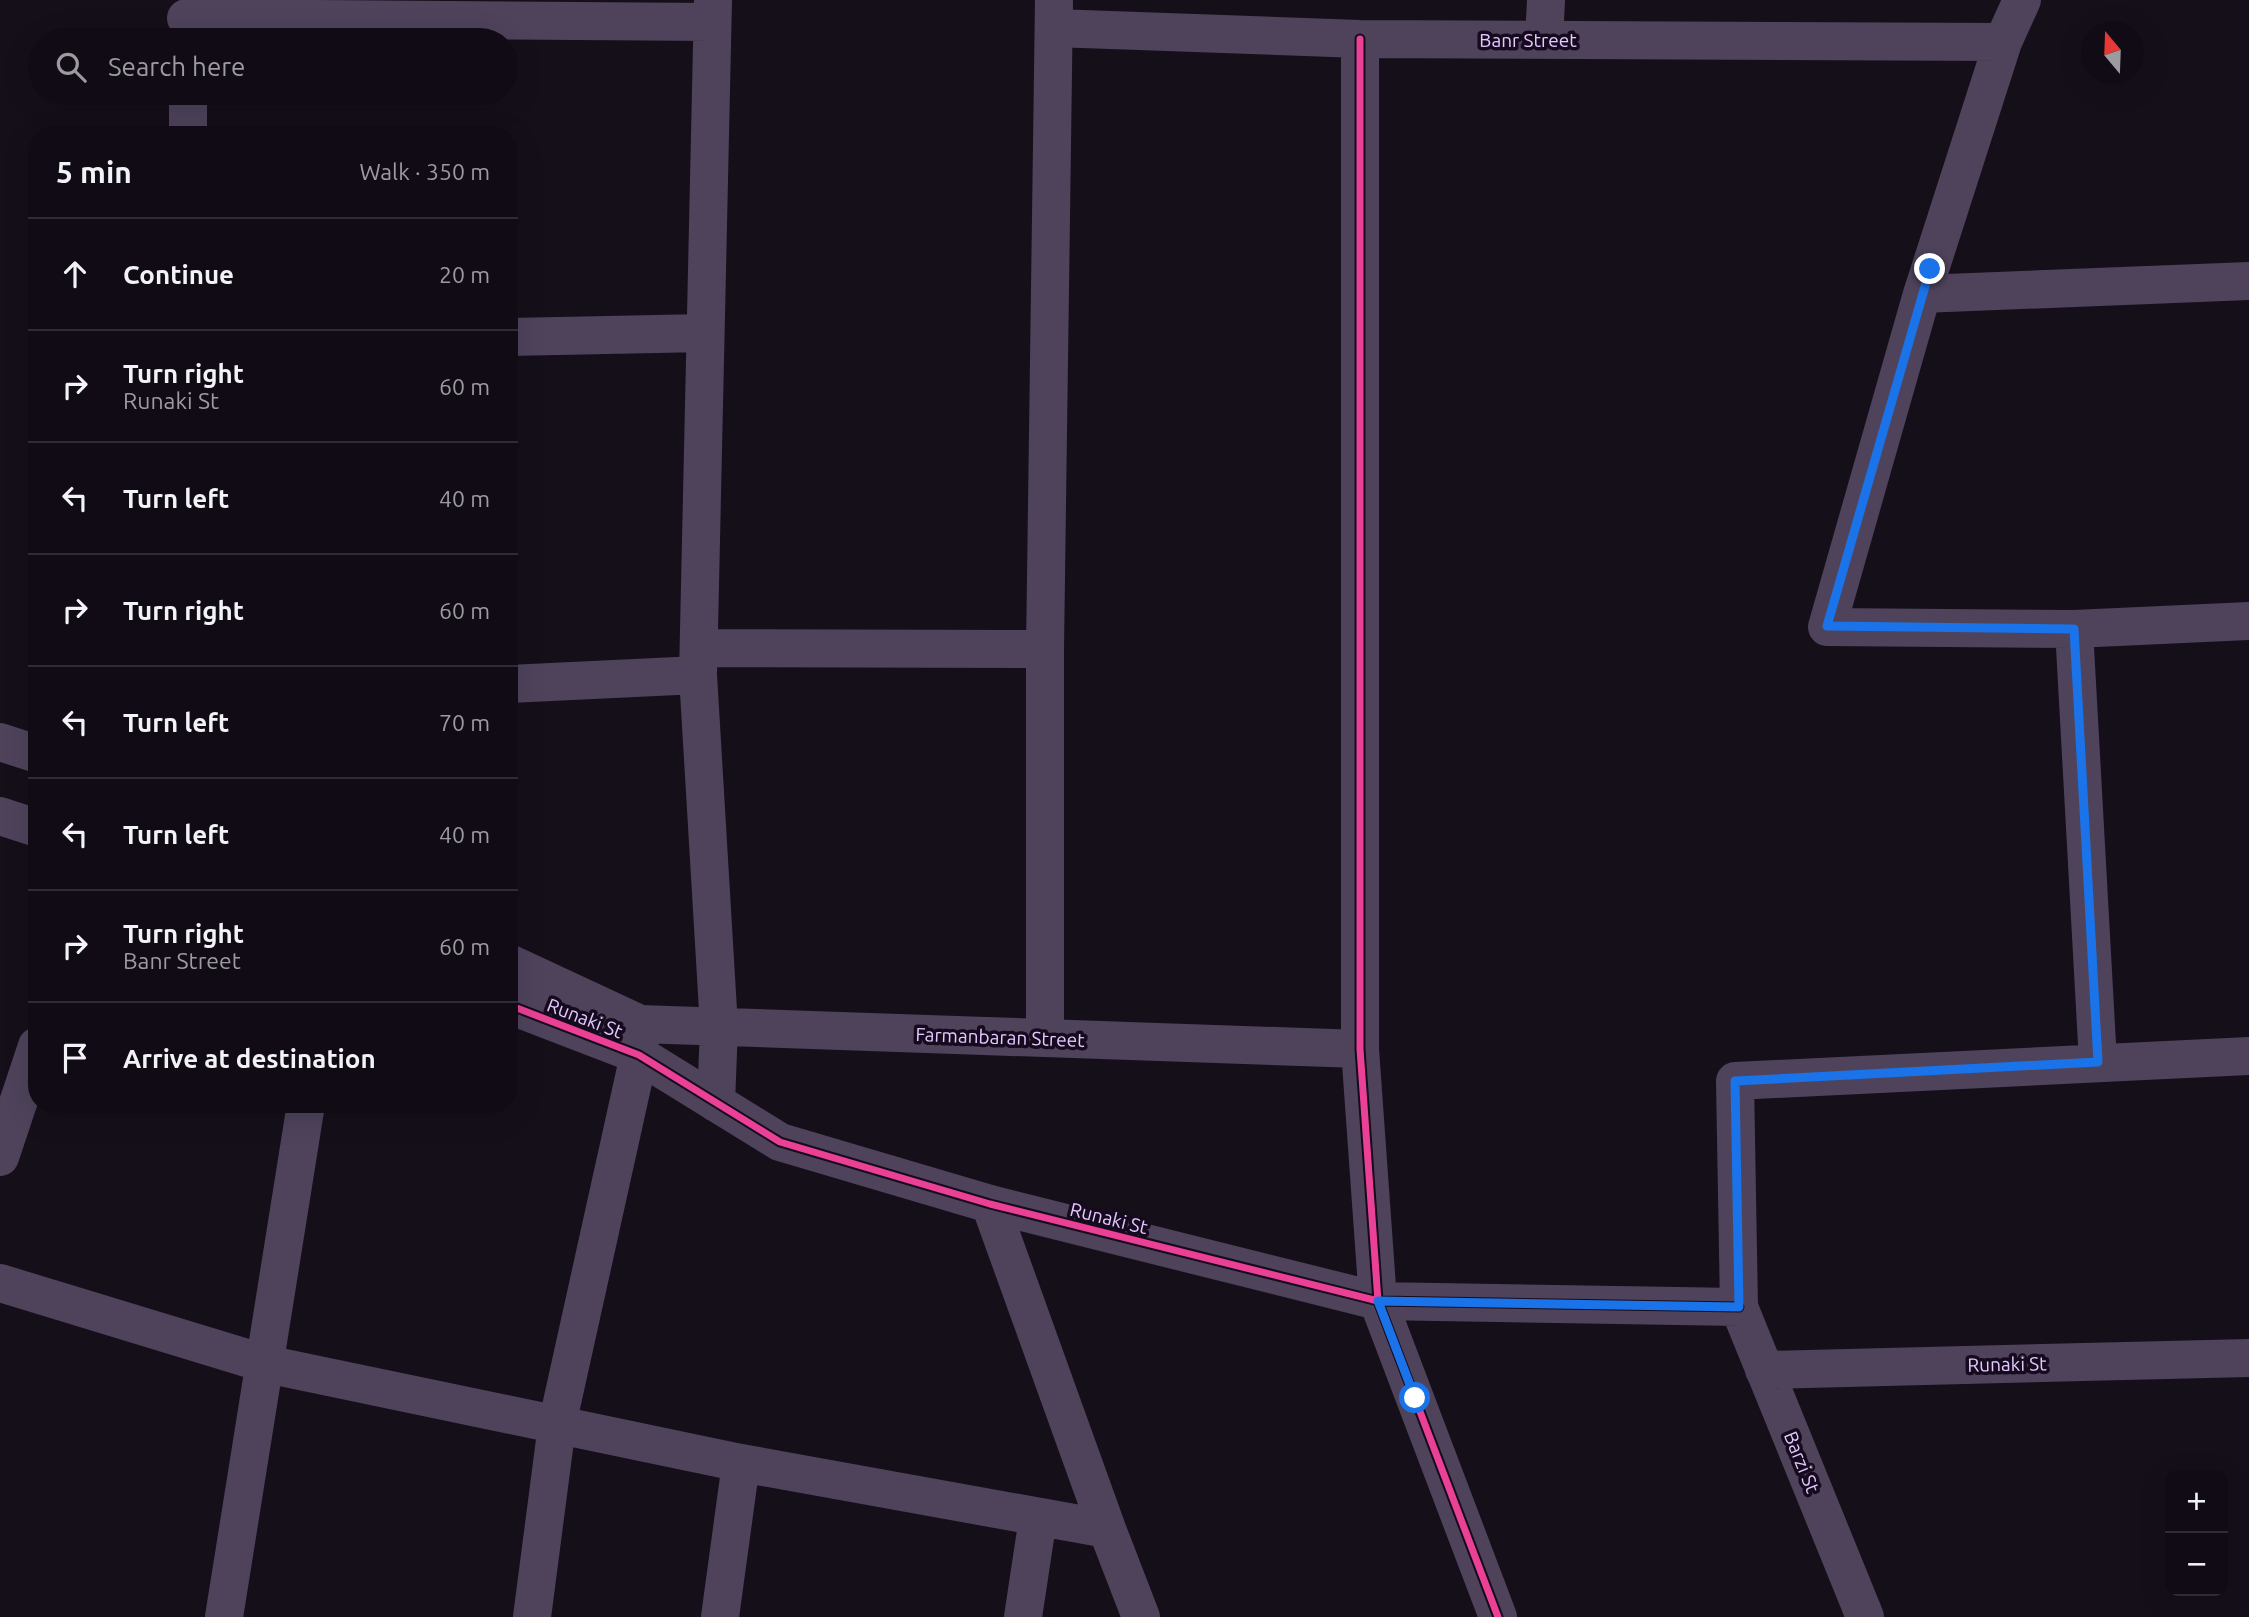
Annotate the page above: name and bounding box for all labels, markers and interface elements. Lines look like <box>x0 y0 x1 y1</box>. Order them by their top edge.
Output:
north arrow <box>2081 21 2144 84</box>
search box <box>28 28 518 105</box>
street label: Banr Street <box>1479 29 1577 51</box>
icon: search <box>52 48 90 86</box>
text: Search here <box>108 52 245 81</box>
text: 5 min <box>56 155 132 189</box>
text: Walk · 350 m <box>359 159 490 184</box>
route end <box>1914 253 1945 284</box>
icon: ahead <box>56 255 94 293</box>
text: Continue <box>123 260 234 289</box>
text: 20 m <box>439 262 490 287</box>
text: Turn right <box>123 359 244 388</box>
icon: right <box>56 367 94 405</box>
text: 60 m <box>439 374 490 399</box>
text: Runaki St <box>123 388 219 413</box>
icon: left <box>56 479 94 517</box>
text: Turn left <box>123 484 229 513</box>
text: 40 m <box>439 486 490 511</box>
icon: right <box>56 591 94 629</box>
text: Turn right <box>123 596 244 625</box>
text: 60 m <box>439 598 490 623</box>
icon: left <box>56 703 94 741</box>
text: Turn left <box>123 708 229 737</box>
text: 70 m <box>439 710 490 735</box>
icon: left <box>56 815 94 853</box>
text: Turn left <box>123 820 229 849</box>
text: 40 m <box>439 822 490 847</box>
text: Turn right <box>123 919 244 948</box>
icon: right <box>56 927 94 965</box>
text: 60 m <box>439 934 490 959</box>
text: Banr Street <box>123 948 241 973</box>
street label: Runaki St <box>544 994 626 1043</box>
street label: Farmanbaran Street <box>915 1023 1086 1051</box>
icon: arrive <box>56 1039 94 1077</box>
text: Arrive at destination <box>123 1044 376 1073</box>
street label: Runaki St <box>1068 1198 1151 1238</box>
street label: Runaki St <box>1967 1352 2047 1376</box>
route start <box>1399 1382 1430 1413</box>
street label: Barzi St <box>1780 1428 1824 1496</box>
map controls <box>2165 1470 2228 1596</box>
button: + <box>2165 1470 2228 1533</box>
button: − <box>2165 1533 2228 1596</box>

